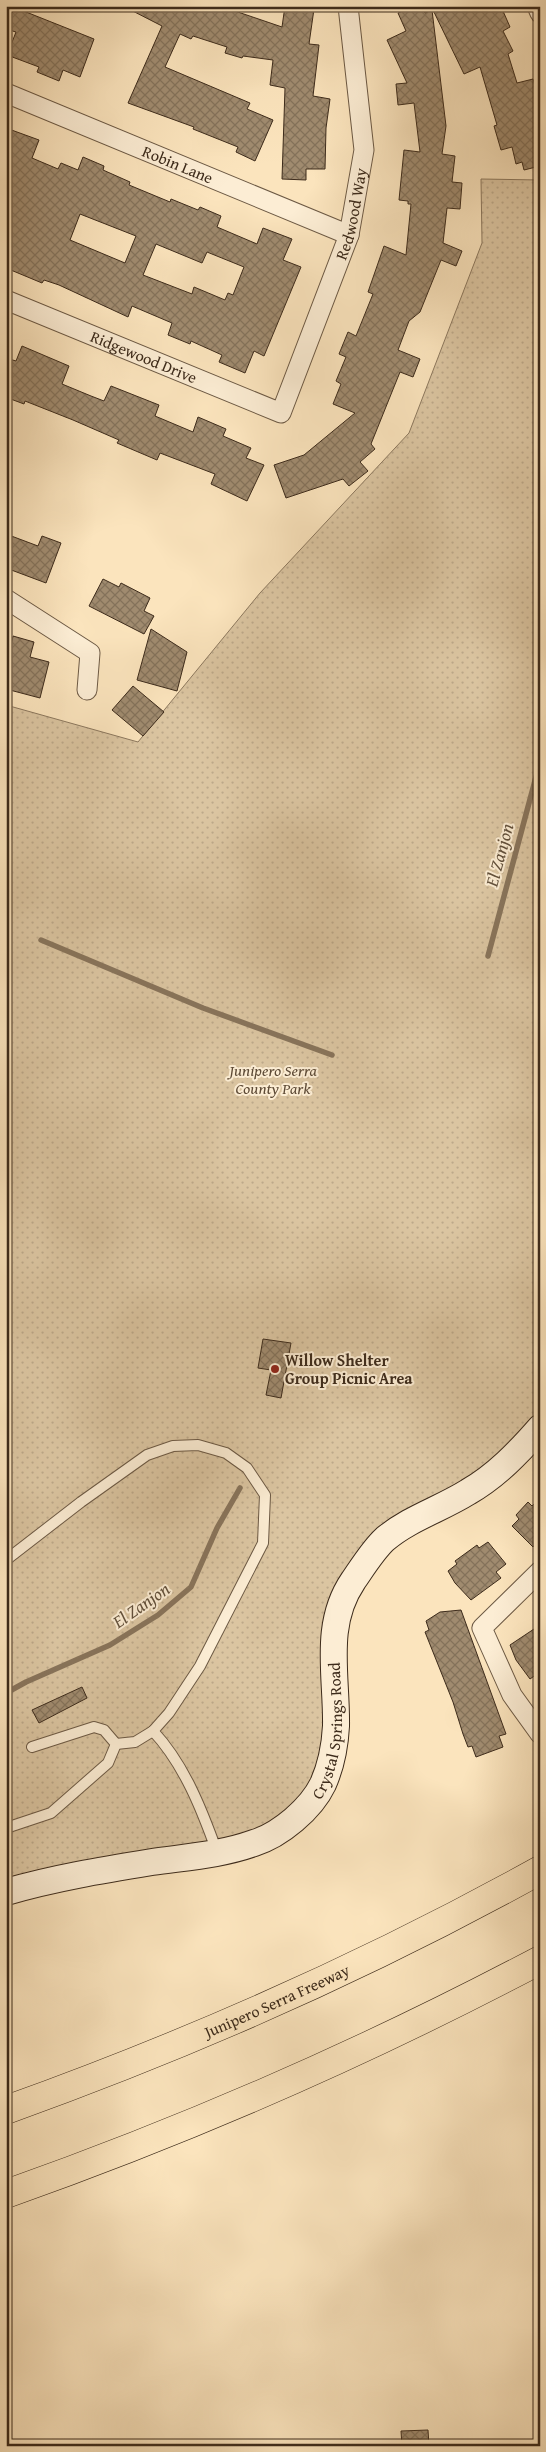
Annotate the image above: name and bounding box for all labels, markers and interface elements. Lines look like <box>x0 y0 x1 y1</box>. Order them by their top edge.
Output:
street label: Robin Lane <box>139 139 217 189</box>
street label: Redwood Way <box>329 166 373 263</box>
street label: Ridgewood Drive <box>87 324 201 389</box>
water label: El Zanjon <box>477 820 520 891</box>
park label: Junipero Serra County Park <box>226 1058 317 1100</box>
place label: Willow Shelter Group Picnic Area <box>285 1348 413 1390</box>
marker: Willow Shelter Group Picnic Area <box>269 1363 281 1375</box>
water label: El Zanjon <box>106 1575 175 1635</box>
street label: Crystal Springs Road <box>305 1661 348 1804</box>
street label: Junipero Serra Freeway <box>199 1958 353 2044</box>

